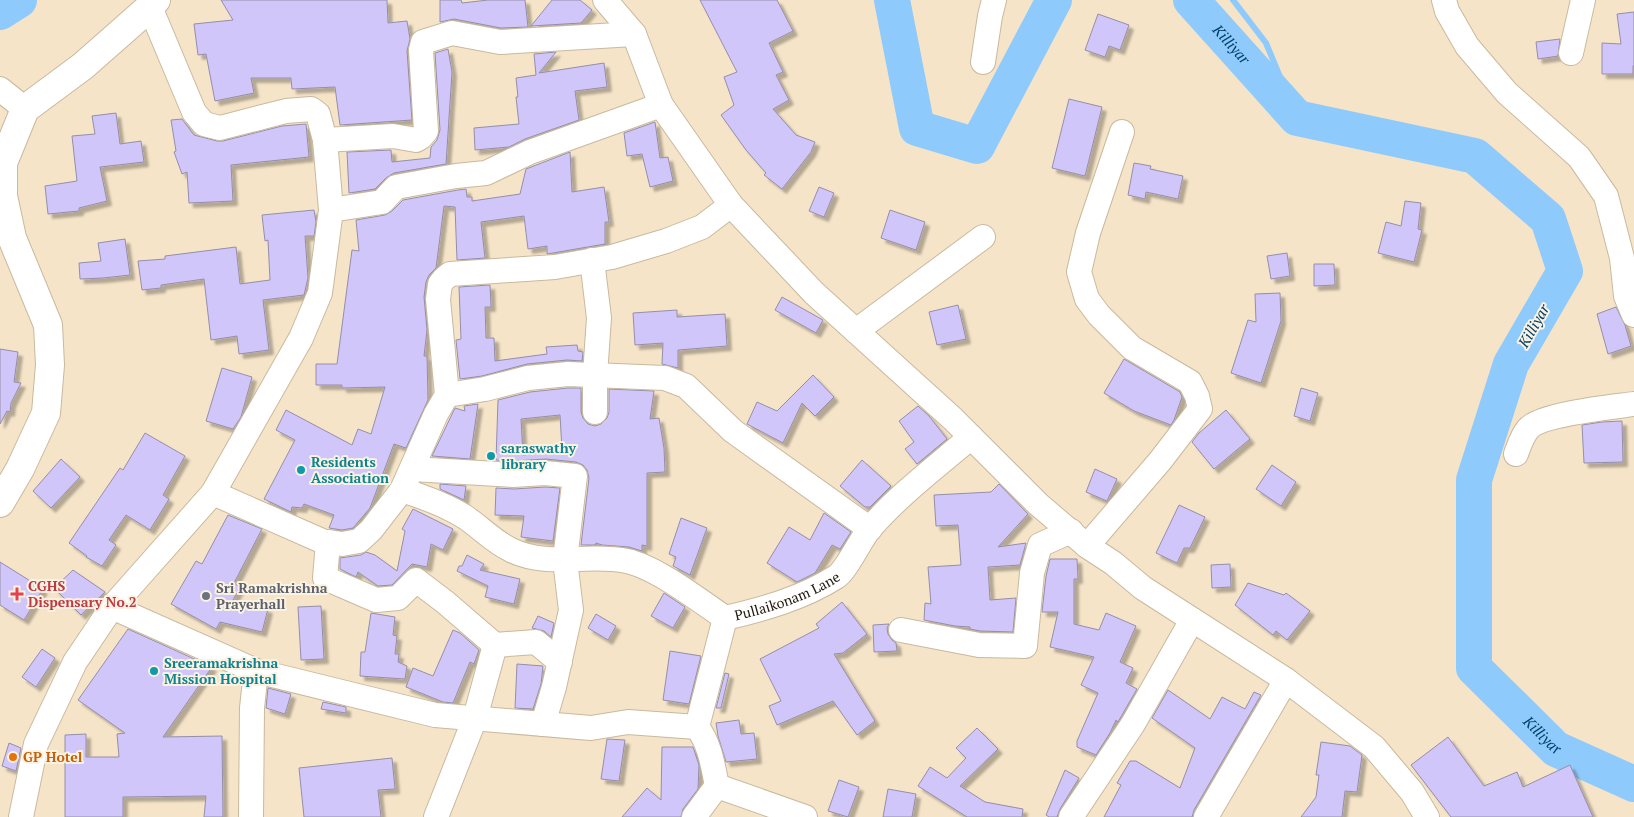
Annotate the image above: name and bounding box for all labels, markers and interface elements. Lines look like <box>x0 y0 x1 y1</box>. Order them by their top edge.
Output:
water label: Killiyar <box>1208 19 1256 69</box>
water label: Killiyar <box>1512 299 1554 352</box>
place label: saraswathy library <box>501 438 577 473</box>
marker: saraswathy library <box>485 450 497 462</box>
place label: Residents Association <box>311 452 389 487</box>
marker: Residents Association <box>295 464 307 476</box>
street label: Pullaikonam Lane <box>732 567 843 624</box>
place label: CGHS Dispensary No.2 <box>28 576 137 611</box>
place label: Sri Ramakrishna Prayerhall <box>216 578 328 613</box>
marker: CGHS Dispensary No.2 <box>10 587 24 601</box>
marker: Sri Ramakrishna Prayerhall <box>200 590 212 602</box>
place label: Sreeramakrishna Mission Hospital <box>164 653 279 688</box>
marker: Sreeramakrishna Mission Hospital <box>148 665 160 677</box>
water label: Killiyar <box>1519 710 1565 759</box>
place label: GP Hotel <box>23 747 83 766</box>
marker: GP Hotel <box>7 751 19 763</box>

